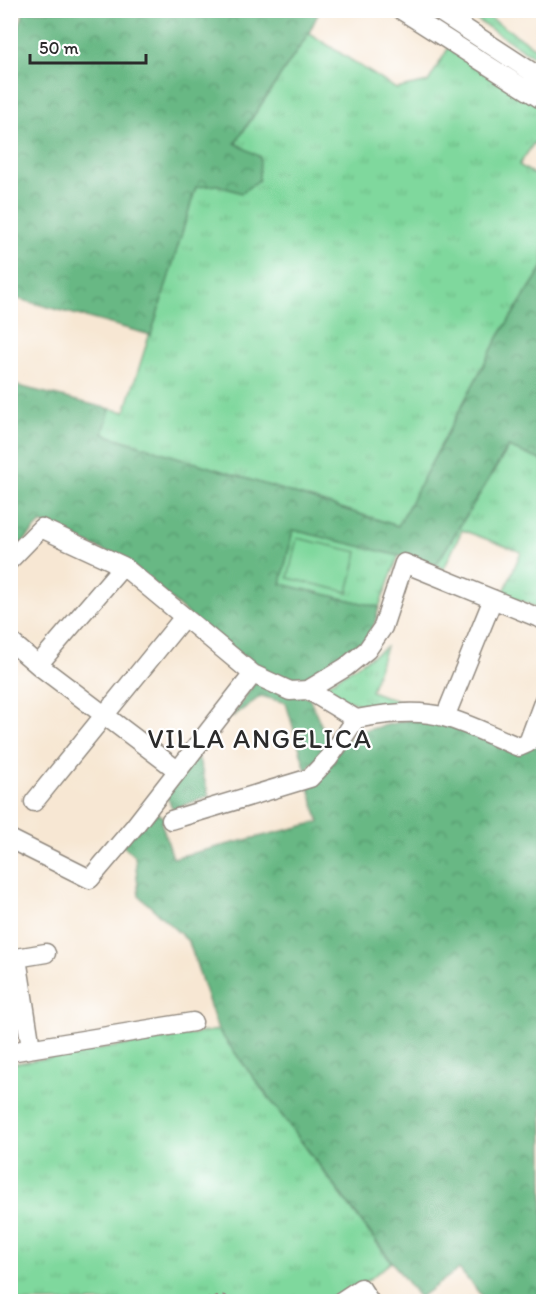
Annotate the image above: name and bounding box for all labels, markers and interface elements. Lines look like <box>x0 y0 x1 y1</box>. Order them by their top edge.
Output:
scale bar <box>30 27 146 65</box>
text: 50 m <box>39 37 79 59</box>
district label: VILLA ANGELICA <box>148 722 373 755</box>

